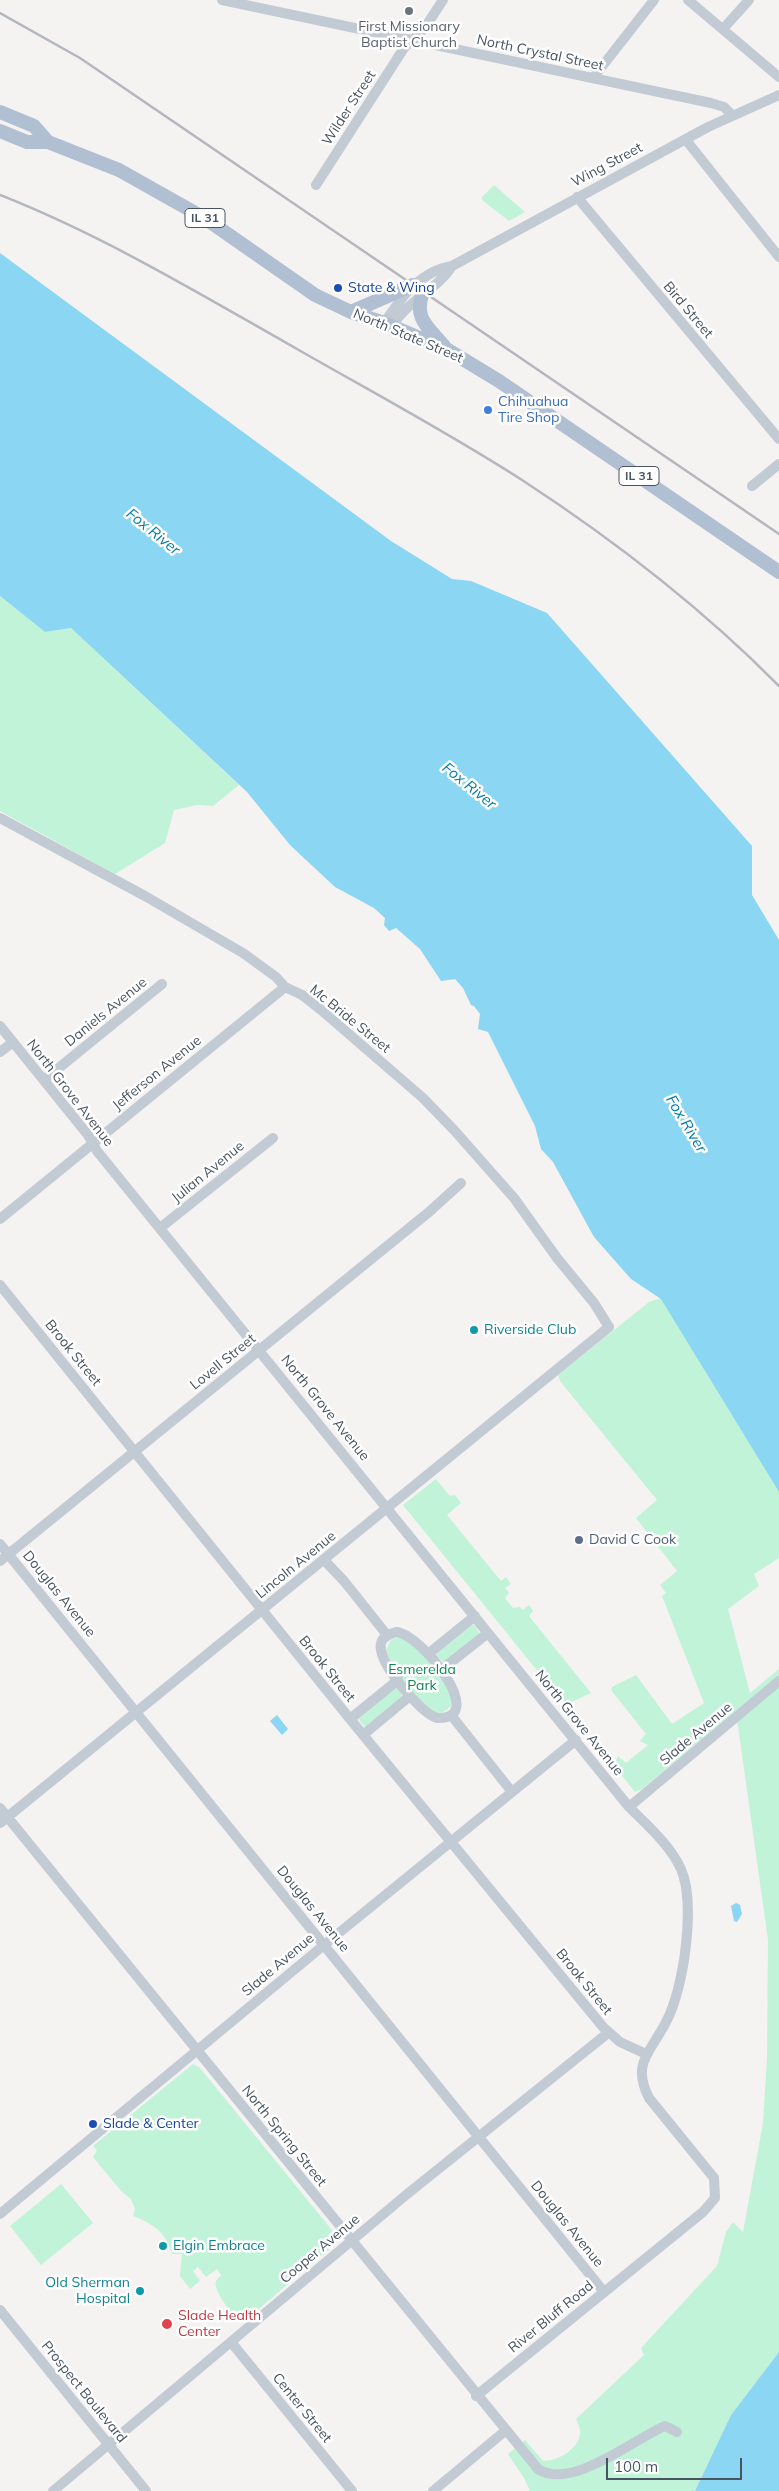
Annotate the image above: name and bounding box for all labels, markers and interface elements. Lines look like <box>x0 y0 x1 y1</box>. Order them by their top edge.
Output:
marker: First Missionary Baptist Church <box>403 5 415 17</box>
place label: First Missionary Baptist Church <box>358 19 460 52</box>
street label: North Crystal Street <box>475 31 605 75</box>
street label: Wilder Street <box>319 67 379 149</box>
street label: Wing Street <box>569 139 645 191</box>
road number: IL 31 <box>185 208 225 228</box>
street label: Bird Street <box>660 278 716 342</box>
place label: State & Wing <box>348 280 435 296</box>
marker: State & Wing <box>332 282 344 294</box>
street label: North State Street <box>351 305 465 367</box>
place label: Chihuahua Tire Shop <box>498 394 568 427</box>
marker: Chihuahua Tire Shop <box>482 404 494 416</box>
road number: IL 31 <box>619 466 659 486</box>
water label: Fox River <box>123 505 183 559</box>
water label: Fox River <box>439 759 499 813</box>
street label: Daniels Avenue <box>62 974 150 1050</box>
street label: Mc Bride Street <box>306 981 394 1057</box>
street label: Jefferson Avenue <box>109 1032 205 1114</box>
street label: North Grove Avenue <box>23 1036 117 1150</box>
water label: Fox River <box>662 1092 710 1156</box>
street label: Julian Avenue <box>168 1138 248 1206</box>
street label: Brook Street <box>41 1317 105 1389</box>
place label: Riverside Club <box>484 1322 576 1338</box>
marker: Riverside Club <box>468 1324 480 1336</box>
street label: Lovell Street <box>187 1330 259 1394</box>
street label: North Grove Avenue <box>277 1352 373 1464</box>
street label: Lincoln Avenue <box>253 1528 339 1602</box>
place label: David C Cook <box>589 1532 676 1548</box>
marker: David C Cook <box>573 1534 585 1546</box>
street label: Douglas Avenue <box>19 1547 99 1641</box>
street label: Brook Street <box>295 1633 359 1705</box>
park label: Esmerelda Park <box>388 1662 456 1694</box>
street label: North Grove Avenue <box>531 1667 627 1779</box>
street label: Slade Avenue <box>657 1699 735 1769</box>
street label: Douglas Avenue <box>273 1862 353 1956</box>
street label: Slade Avenue <box>239 1930 317 2000</box>
street label: Brook Street <box>552 1946 616 2018</box>
street label: North Spring Street <box>238 2082 330 2190</box>
place label: Slade & Center <box>103 2116 199 2132</box>
marker: Slade & Center <box>87 2118 99 2130</box>
street label: Douglas Avenue <box>527 2177 607 2271</box>
street label: Cooper Avenue <box>277 2211 363 2287</box>
place label: Elgin Embrace <box>173 2238 265 2254</box>
marker: Elgin Embrace <box>157 2240 169 2252</box>
place label: Old Sherman Hospital <box>45 2275 130 2308</box>
street label: River Bluff Road <box>505 2277 597 2357</box>
marker: Old Sherman Hospital <box>134 2285 146 2297</box>
place label: Slade Health Center <box>178 2308 261 2340</box>
marker: Slade Health Center <box>160 2317 174 2331</box>
street label: Prospect Boulevard <box>38 2338 130 2446</box>
street label: Center Street <box>269 2370 335 2446</box>
scale bar <box>609 2448 745 2480</box>
text: 100 m <box>614 2457 658 2476</box>

